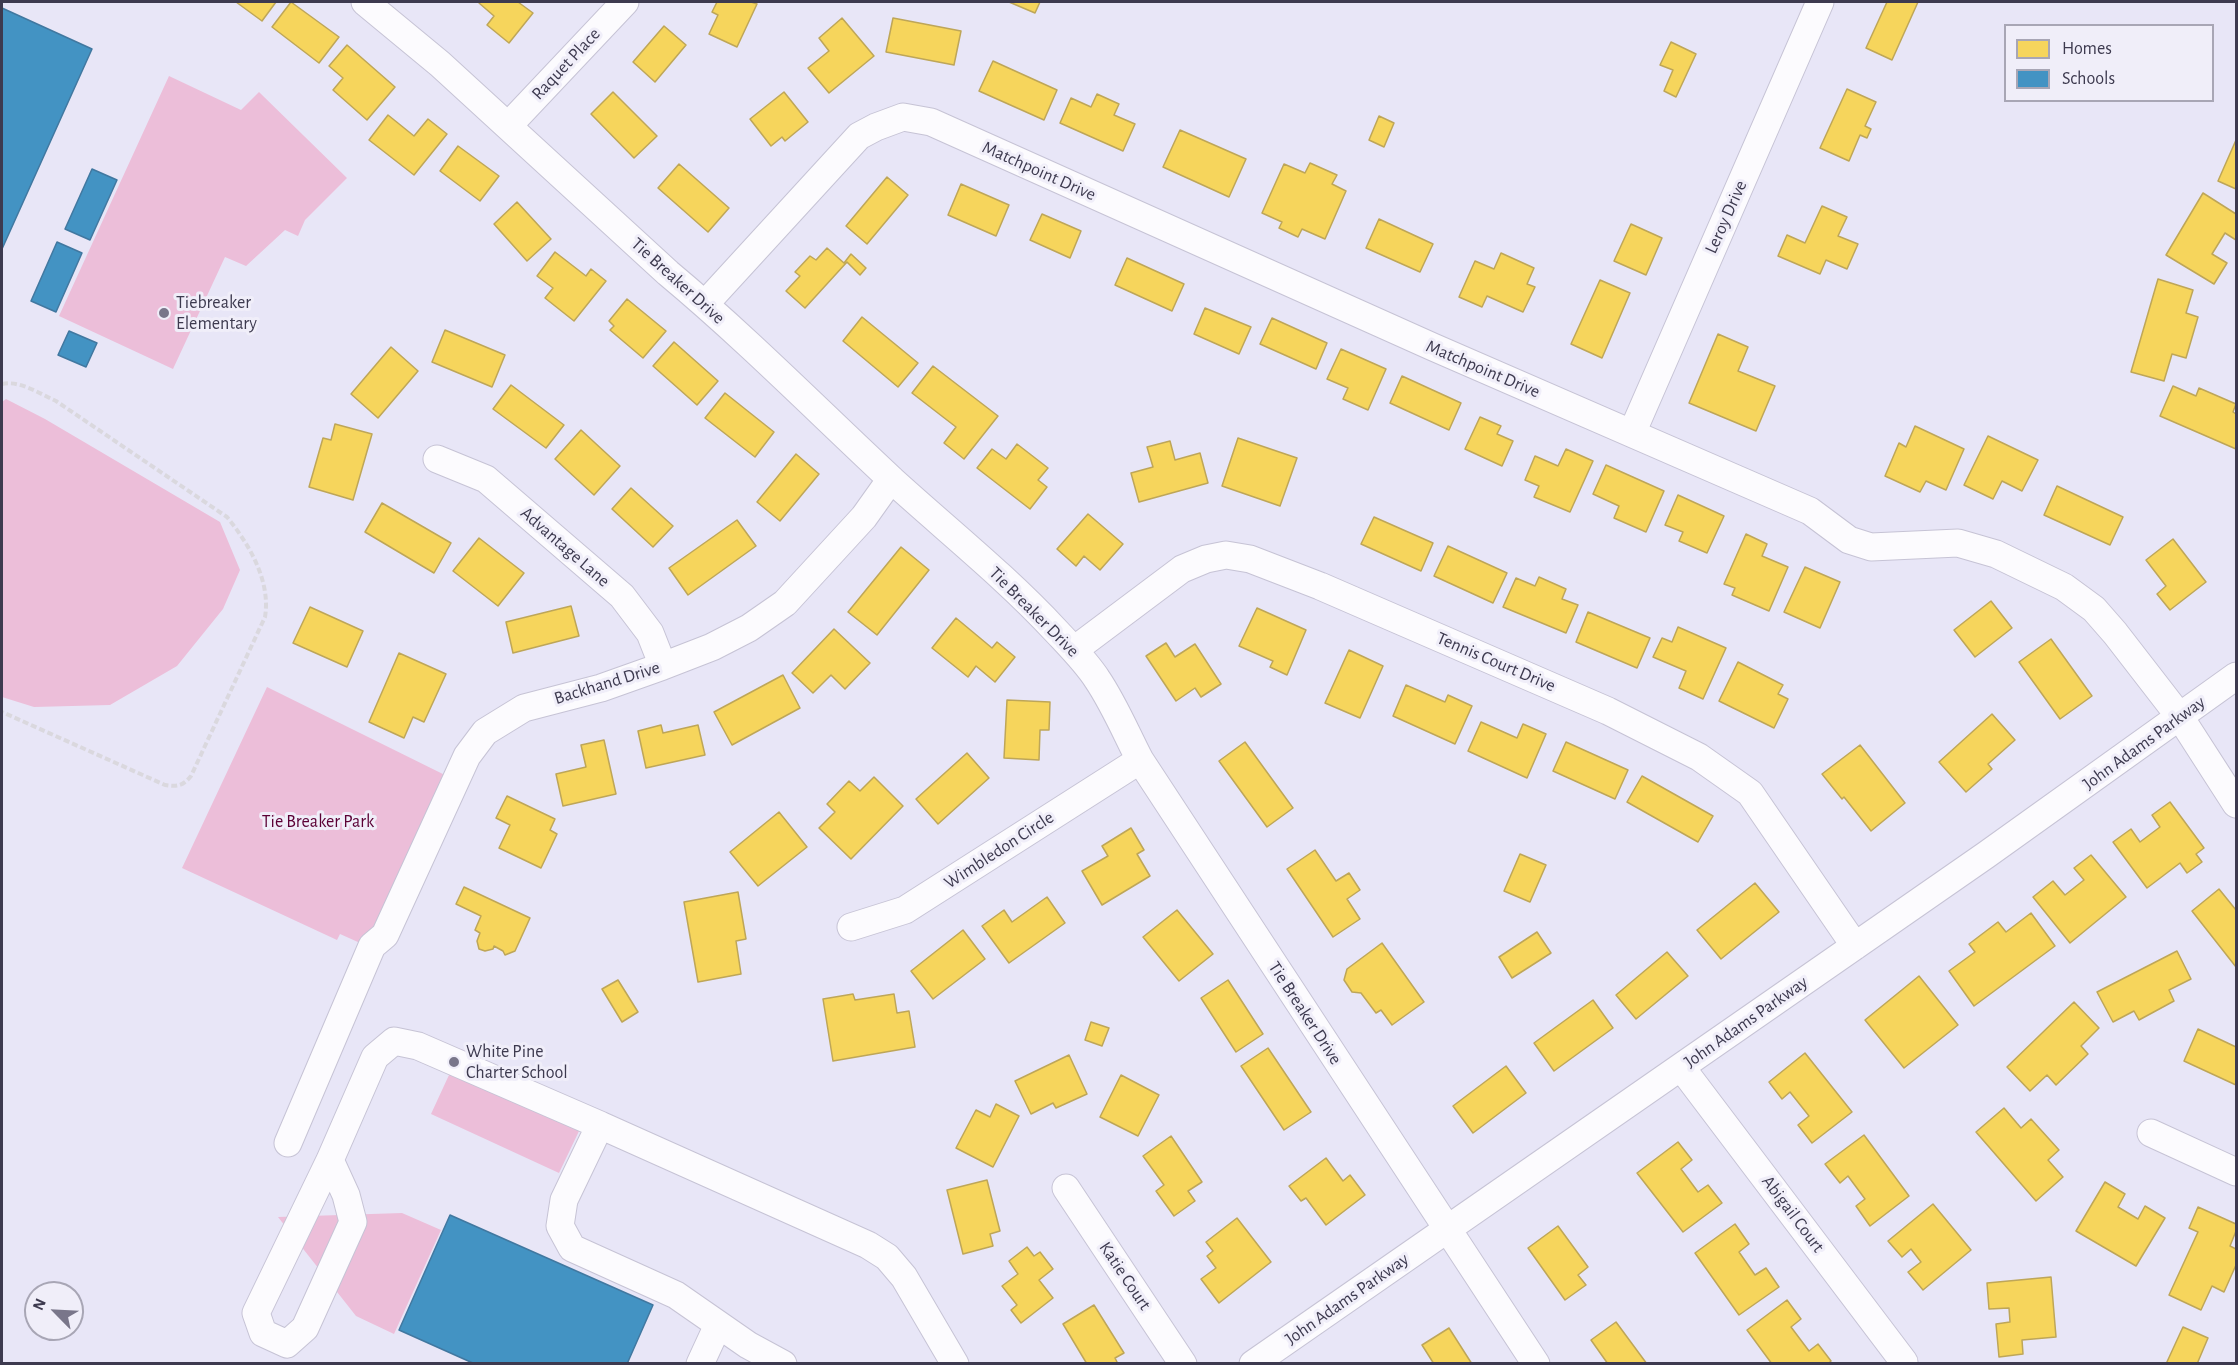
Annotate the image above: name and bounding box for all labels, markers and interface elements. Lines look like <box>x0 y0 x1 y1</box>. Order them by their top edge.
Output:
street label: Raquet Place <box>527 23 605 105</box>
legend <box>2004 24 2214 102</box>
text: Homes <box>2062 40 2112 58</box>
text: Schools <box>2062 70 2115 88</box>
street label: Matchpoint Drive <box>979 136 1099 206</box>
street label: Leroy Drive <box>1700 177 1752 257</box>
street label: Tie Breaker Drive <box>627 233 729 329</box>
place label: Tiebreaker Elementary <box>176 292 257 334</box>
marker: Tiebreaker Elementary <box>157 306 171 320</box>
street label: Matchpoint Drive <box>1423 335 1543 403</box>
street label: Advantage Lane <box>516 502 614 592</box>
street label: Tie Breaker Drive <box>984 562 1084 662</box>
street label: Tennis Court Drive <box>1433 627 1559 697</box>
street label: Backhand Drive <box>551 657 663 709</box>
street label: John Adams Parkway <box>2079 691 2209 795</box>
street label: Wimbledon Circle <box>940 807 1058 893</box>
park label: Tie Breaker Park <box>262 811 374 833</box>
street label: Tie Breaker Drive <box>1264 957 1346 1069</box>
street label: John Adams Parkway <box>1680 971 1812 1073</box>
place label: White Pine Charter School <box>466 1041 568 1084</box>
marker: White Pine Charter School <box>447 1055 461 1069</box>
street label: Abigail Court <box>1757 1171 1829 1257</box>
street label: Katie Court <box>1094 1238 1156 1314</box>
street label: John Adams Parkway <box>1281 1248 1413 1350</box>
north arrow <box>24 1281 84 1341</box>
text: N <box>30 1296 49 1313</box>

